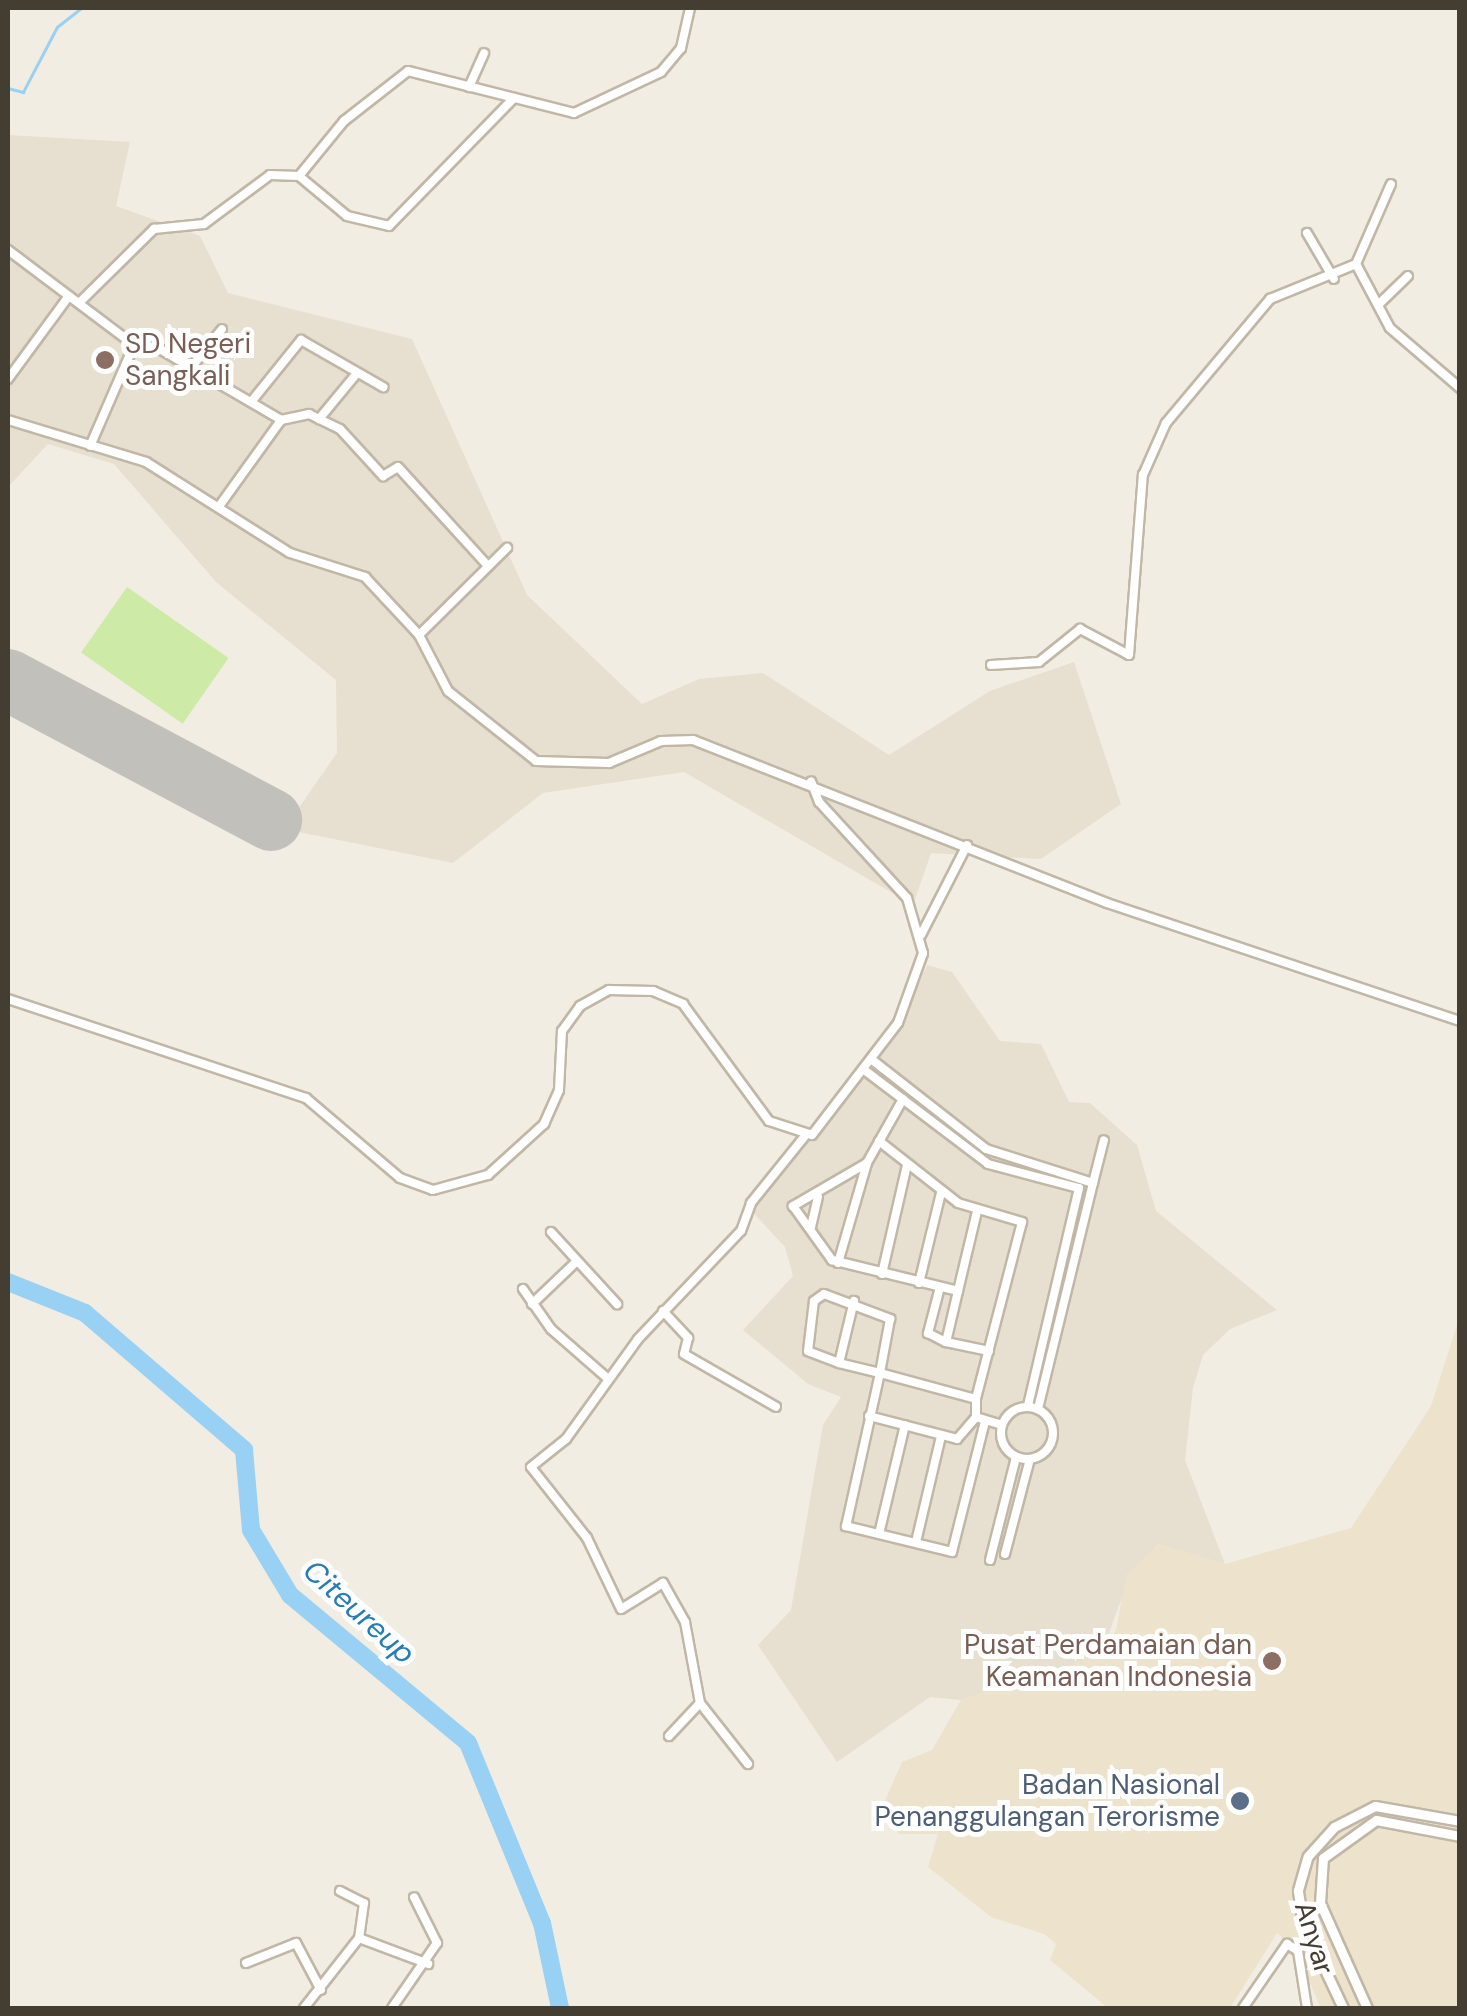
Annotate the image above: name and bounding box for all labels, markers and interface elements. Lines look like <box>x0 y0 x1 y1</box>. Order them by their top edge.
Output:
place label: SD Negeri Sangkali <box>125 327 251 393</box>
marker: SD Negeri Sangkali <box>94 349 116 371</box>
water label: Citeureup <box>296 1552 422 1672</box>
place label: Pusat Perdamaian dan Keamanan Indonesia <box>964 1628 1252 1694</box>
marker: Pusat Perdamaian dan Keamanan Indonesia <box>1261 1650 1283 1672</box>
place label: Badan Nasional Penanggulangan Terorisme <box>875 1768 1220 1834</box>
marker: Badan Nasional Penanggulangan Terorisme <box>1229 1790 1251 1812</box>
street label: Anyar <box>1287 1897 1341 1979</box>

